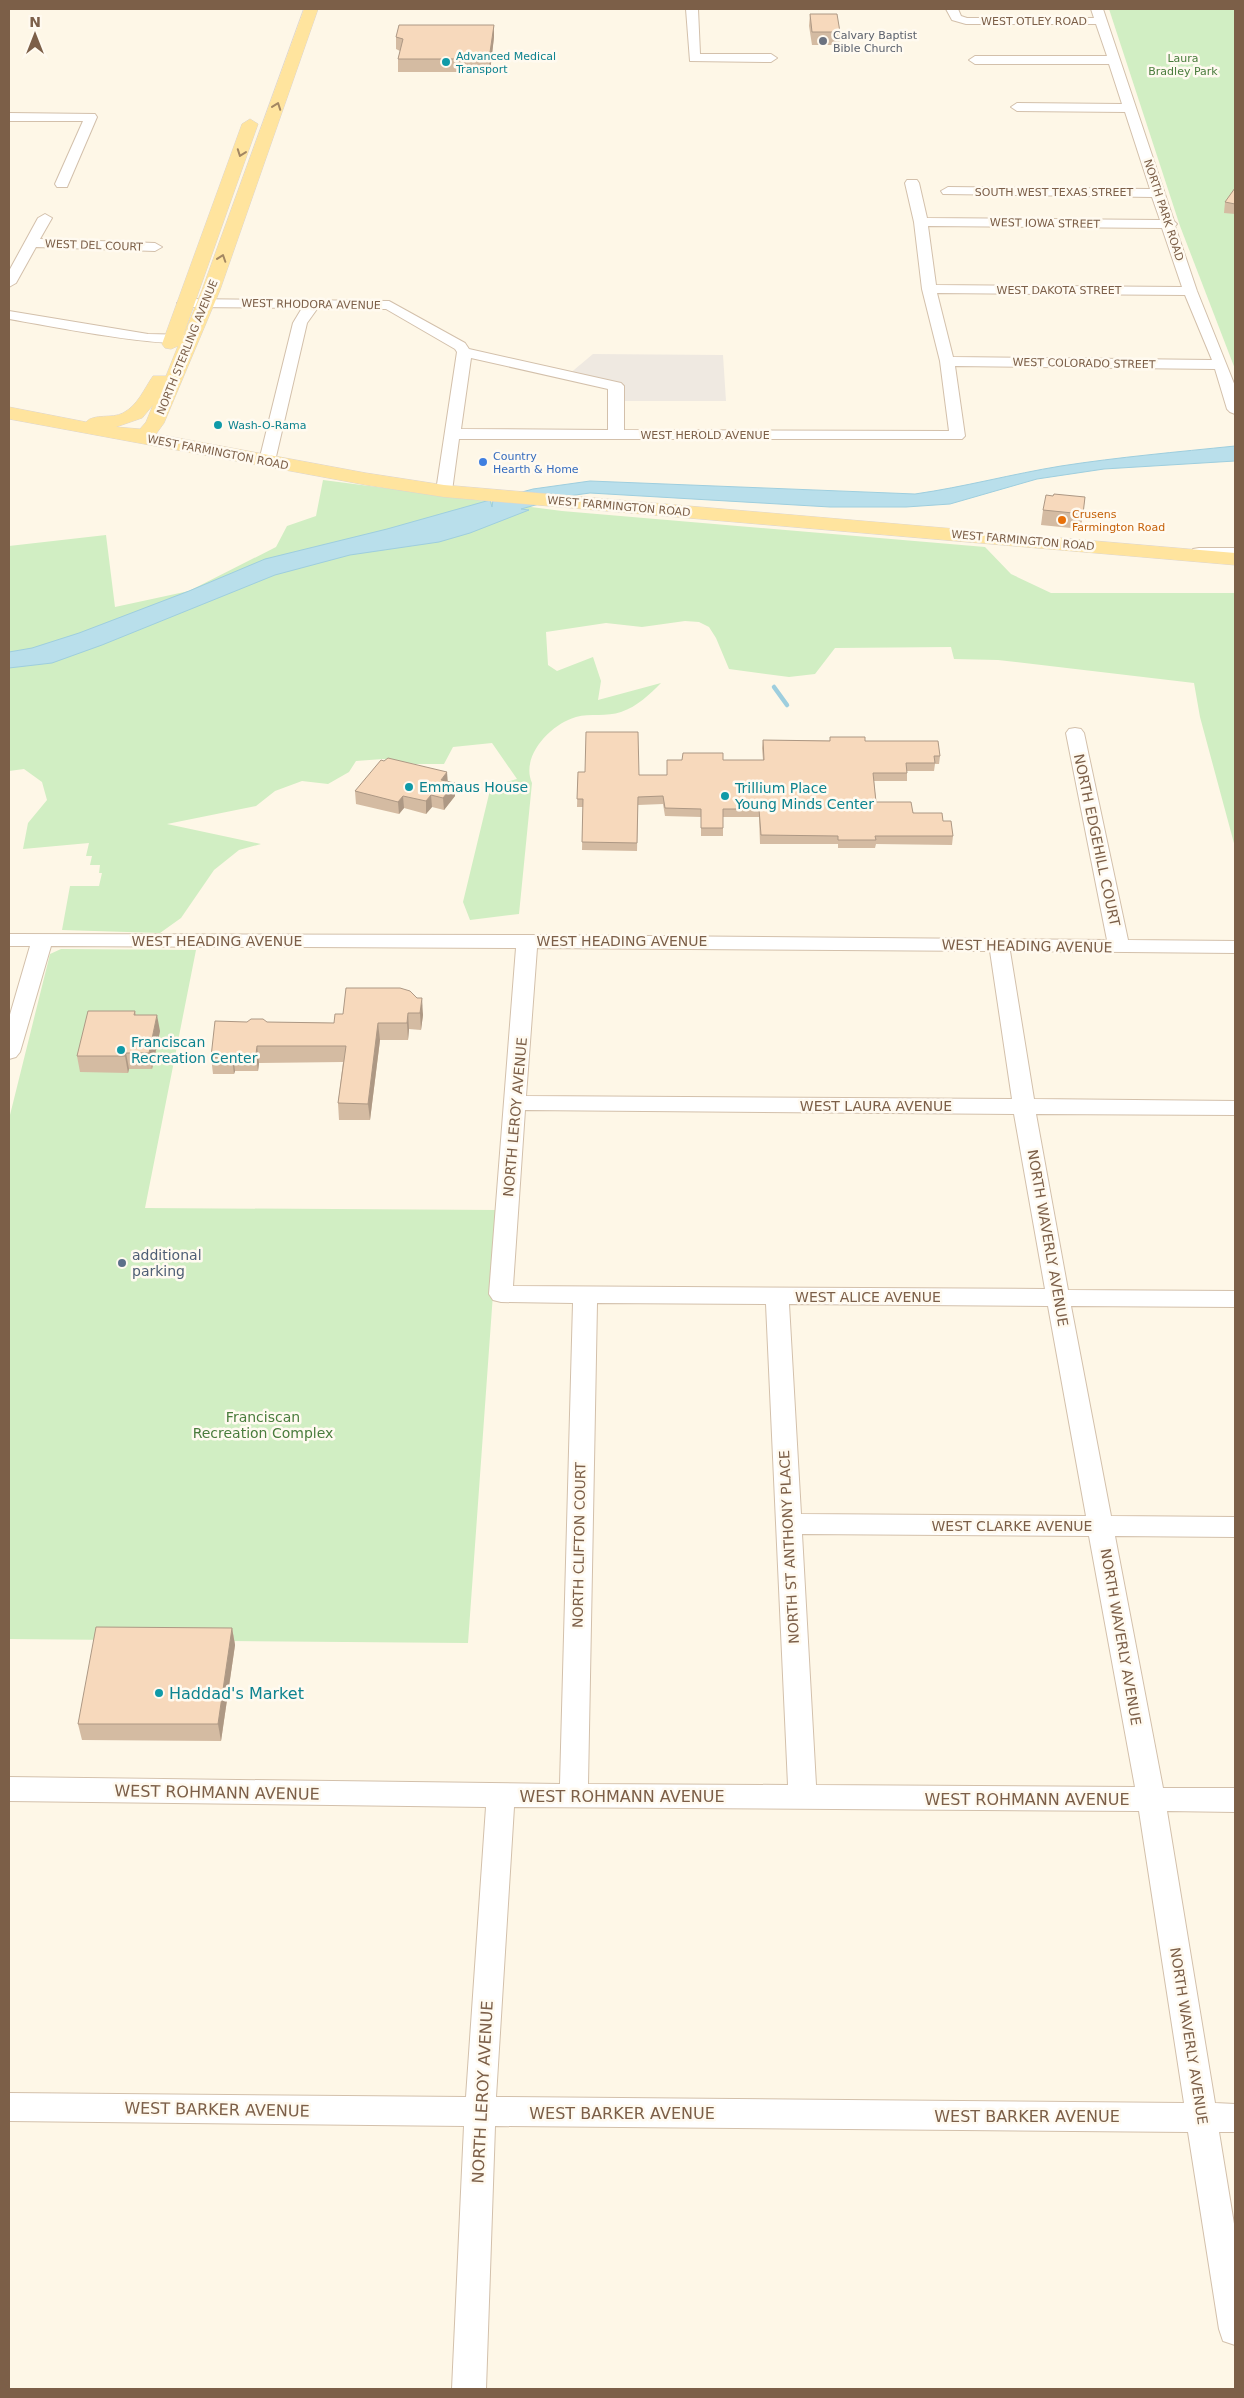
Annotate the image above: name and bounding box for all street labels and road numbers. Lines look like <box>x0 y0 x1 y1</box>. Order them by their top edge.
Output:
street label: WEST OTLEY ROAD <box>981 15 1087 28</box>
street label: NORTH PARK ROAD <box>1141 158 1186 263</box>
street label: SOUTH WEST TEXAS STREET <box>975 186 1133 199</box>
street label: WEST IOWA STREET <box>990 216 1100 231</box>
street label: WEST DEL COURT <box>45 237 143 254</box>
street label: NORTH STERLING AVENUE <box>154 278 221 417</box>
street label: WEST DAKOTA STREET <box>997 284 1122 297</box>
street label: WEST RHODORA AVENUE <box>241 297 381 312</box>
street label: WEST COLORADO STREET <box>1012 356 1156 371</box>
street label: WEST HEROLD AVENUE <box>640 429 770 442</box>
street label: WEST FARMINGTON ROAD <box>146 432 290 473</box>
street label: WEST FARMINGTON ROAD <box>547 494 691 519</box>
street label: WEST FARMINGTON ROAD <box>951 528 1095 553</box>
street label: NORTH EDGEHILL COURT <box>1071 752 1123 928</box>
street label: WEST HEADING AVENUE <box>132 933 302 949</box>
street label: WEST HEADING AVENUE <box>537 933 707 949</box>
street label: WEST HEADING AVENUE <box>941 937 1113 955</box>
street label: NORTH LEROY AVENUE <box>500 1037 530 1197</box>
street label: WEST LAURA AVENUE <box>800 1098 952 1114</box>
street label: NORTH WAVERLY AVENUE <box>1025 1148 1071 1328</box>
street label: WEST ALICE AVENUE <box>795 1289 941 1305</box>
street label: NORTH ST ANTHONY PLACE <box>776 1450 802 1644</box>
street label: NORTH CLIFTON COURT <box>570 1461 588 1628</box>
street label: WEST CLARKE AVENUE <box>932 1518 1092 1534</box>
street label: NORTH WAVERLY AVENUE <box>1098 1547 1144 1727</box>
street label: WEST ROHMANN AVENUE <box>114 1781 320 1804</box>
street label: WEST ROHMANN AVENUE <box>519 1787 725 1806</box>
street label: WEST ROHMANN AVENUE <box>924 1790 1130 1809</box>
street label: NORTH WAVERLY AVENUE <box>1167 1946 1211 2126</box>
street label: NORTH LEROY AVENUE <box>468 2000 497 2184</box>
street label: WEST BARKER AVENUE <box>124 2098 310 2121</box>
street label: WEST BARKER AVENUE <box>529 2104 715 2123</box>
street label: WEST BARKER AVENUE <box>934 2107 1120 2126</box>

